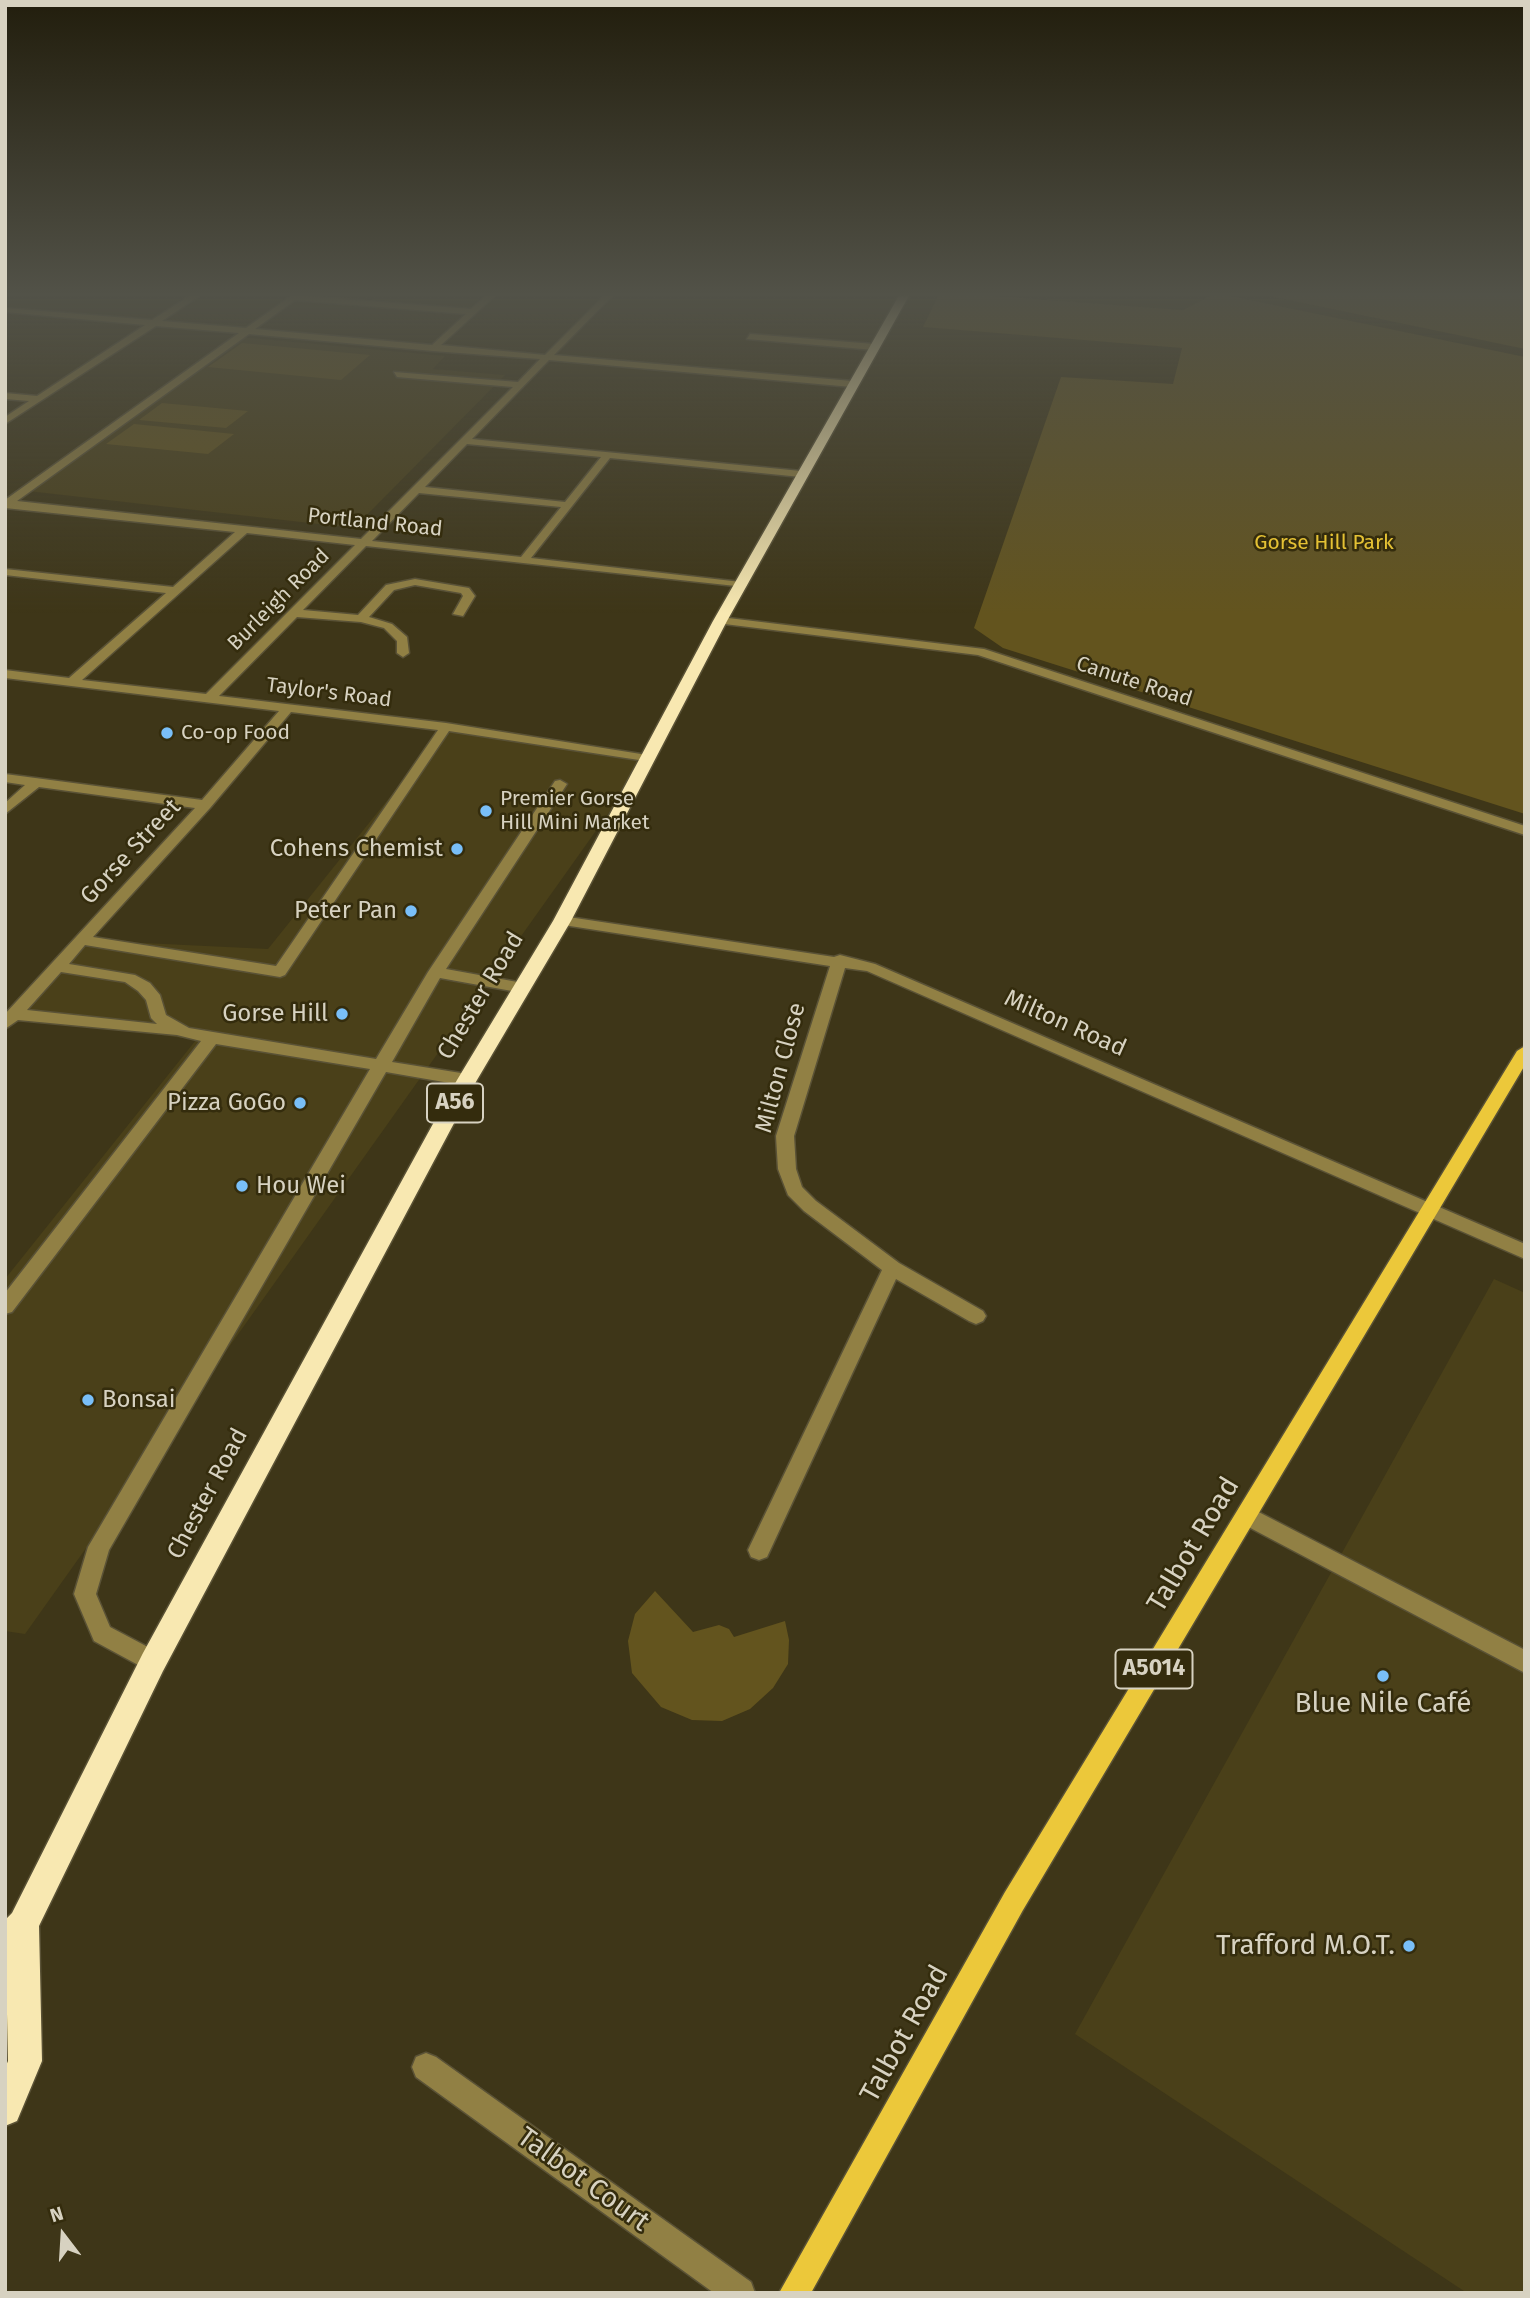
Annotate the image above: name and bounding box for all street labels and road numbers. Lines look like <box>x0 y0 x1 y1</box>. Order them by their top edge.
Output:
street label: Portland Road <box>306 503 444 543</box>
street label: Burleigh Road <box>223 544 335 656</box>
street label: Canute Road <box>1073 651 1195 713</box>
street label: Taylor's Road <box>265 673 393 713</box>
street label: Gorse Street <box>75 793 187 911</box>
street label: Chester Road <box>432 927 530 1065</box>
street label: Milton Road <box>1000 984 1130 1064</box>
street label: Milton Close <box>750 1000 812 1136</box>
road number: A56 <box>427 1084 483 1122</box>
street label: Chester Road <box>162 1424 254 1564</box>
street label: Talbot Road <box>1141 1471 1247 1619</box>
road number: A5014 <box>1116 1650 1192 1688</box>
street label: Talbot Road <box>854 1960 956 2108</box>
street label: Talbot Court <box>510 2121 656 2239</box>

